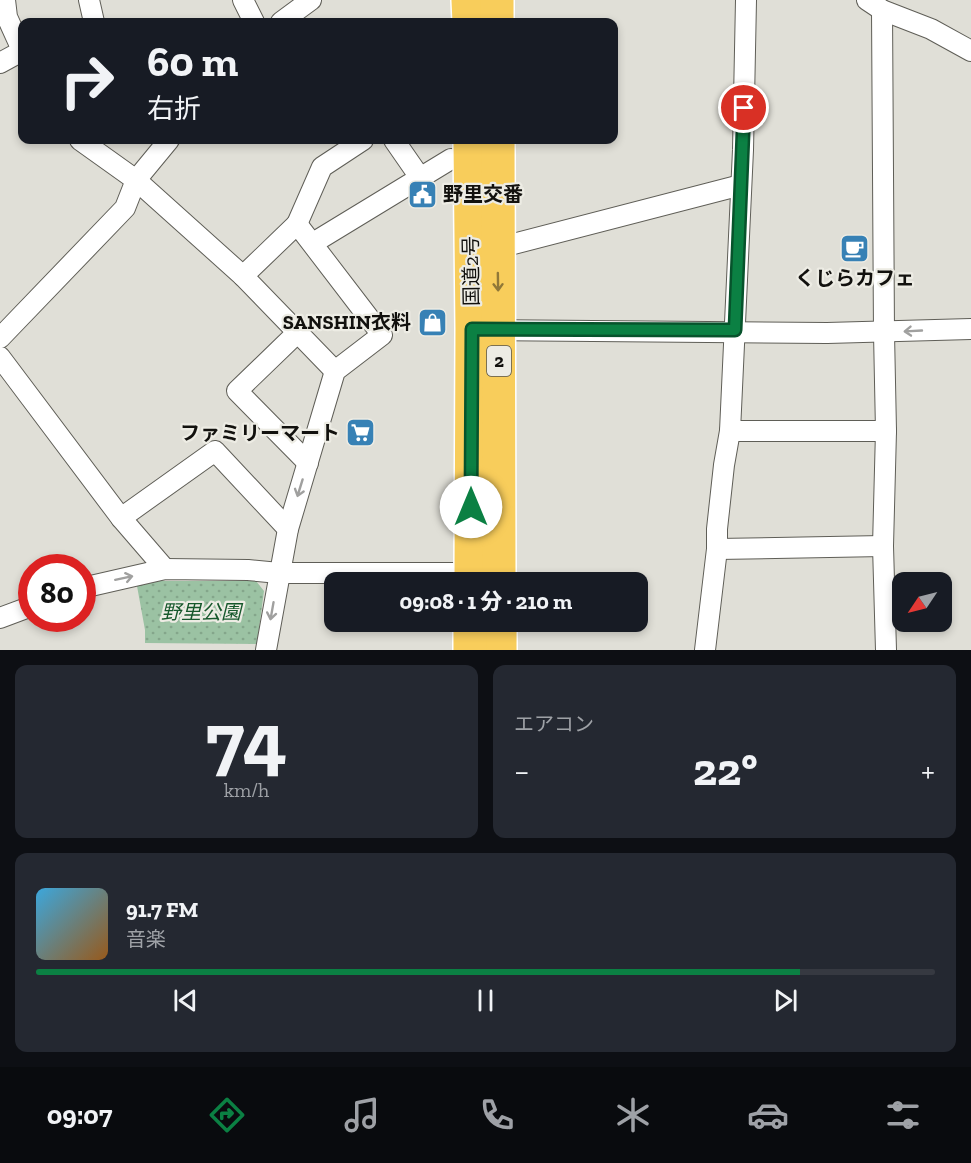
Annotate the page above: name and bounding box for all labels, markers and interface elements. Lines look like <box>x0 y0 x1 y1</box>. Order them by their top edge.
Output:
text: 60 m <box>147 36 238 87</box>
icon: right <box>48 42 126 120</box>
pin <box>718 82 769 133</box>
icon: arrive <box>727 91 760 124</box>
text: 右折 <box>147 93 201 125</box>
public building icon: 野里交番 <box>406 178 438 210</box>
place label: 野里交番 <box>443 182 523 206</box>
cafe icon: くじらカフェ <box>839 232 871 264</box>
street label: 国道2号 <box>458 236 484 306</box>
place label: くじらカフェ <box>795 266 915 290</box>
one-way arrow <box>493 271 504 291</box>
shop icon: SANSHIN衣料 <box>416 306 448 338</box>
place label: SANSHIN衣料 <box>283 310 411 334</box>
one-way arrow <box>903 326 923 337</box>
road number: 2 <box>487 346 511 376</box>
supermarket icon: ファミリーマート <box>345 417 377 449</box>
place label: ファミリーマート <box>180 421 340 445</box>
position arrow <box>439 475 503 539</box>
one-way arrow <box>294 478 305 497</box>
speed limit sign: 80 <box>18 554 96 632</box>
one-way arrow <box>114 572 133 583</box>
north arrow <box>892 572 952 632</box>
map controls <box>892 572 952 632</box>
text: 09:08 · 1 分 · 210 m <box>400 588 572 615</box>
park label: 野里公園 <box>161 600 244 624</box>
one-way arrow <box>267 601 278 621</box>
text: 74 <box>206 692 287 786</box>
text: エアコン <box>514 712 594 736</box>
text: 22° <box>693 743 758 797</box>
text: − <box>514 751 529 790</box>
text: + <box>921 751 935 790</box>
text: km/h <box>224 778 269 802</box>
text: 91.7 FM <box>126 896 198 923</box>
text: 音楽 <box>126 927 166 951</box>
icon: previous <box>169 984 202 1017</box>
icon: pause <box>469 984 502 1017</box>
icon: next <box>769 984 802 1017</box>
icon: directions <box>206 1094 248 1136</box>
icon: music <box>341 1094 383 1136</box>
icon: phone <box>476 1094 518 1136</box>
icon: climate <box>612 1094 654 1136</box>
icon: car <box>747 1094 789 1136</box>
icon: filters <box>882 1094 924 1136</box>
text: 09:07 <box>47 1099 112 1131</box>

